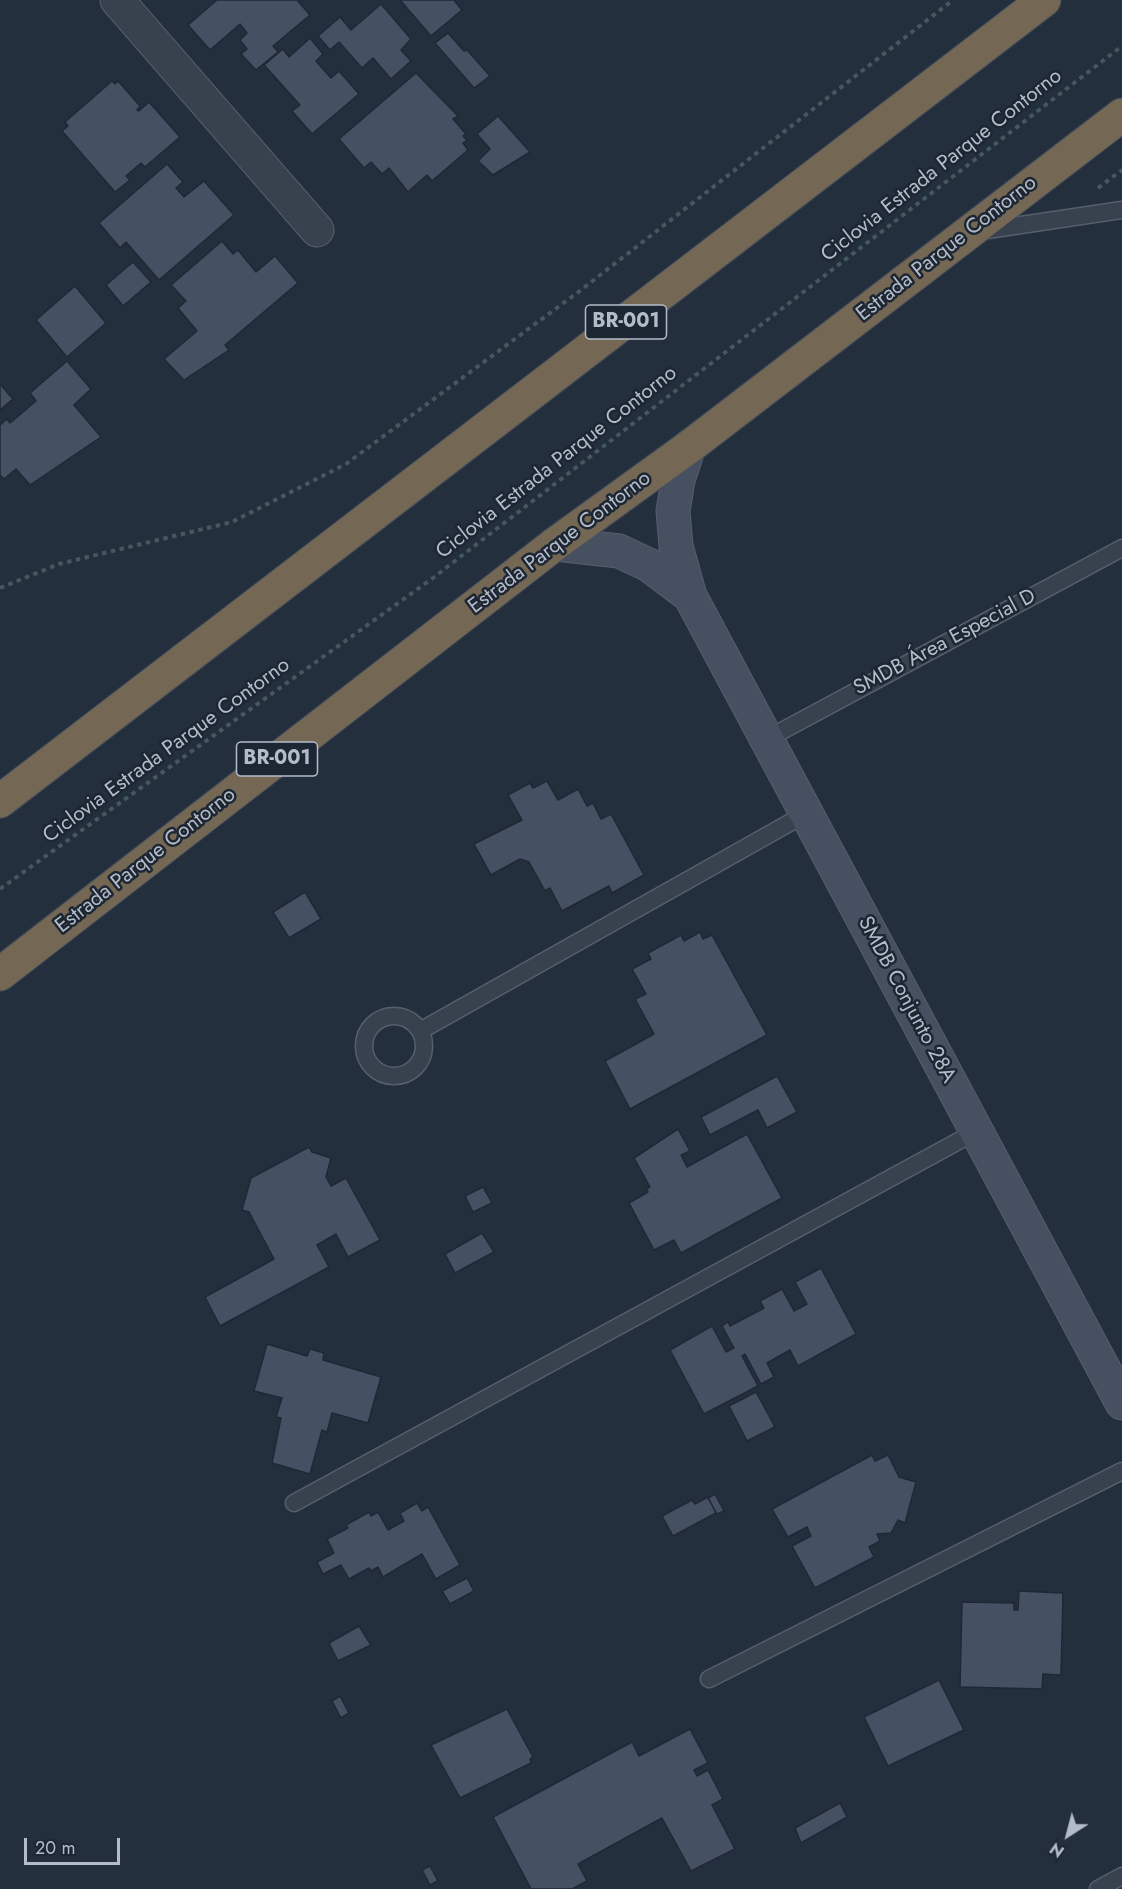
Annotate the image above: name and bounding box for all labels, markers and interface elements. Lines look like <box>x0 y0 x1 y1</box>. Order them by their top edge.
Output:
street label: Ciclovia Estrada Parque Contorno <box>817 64 1067 268</box>
street label: Estrada Parque Contorno <box>852 171 1042 327</box>
road number: BR-001 <box>586 305 666 339</box>
street label: Ciclovia Estrada Parque Contorno <box>432 361 682 565</box>
street label: Estrada Parque Contorno <box>464 466 656 620</box>
street label: SMDB Área Especial D <box>850 584 1040 702</box>
street label: Ciclovia Estrada Parque Contorno <box>39 653 295 849</box>
road number: BR-001 <box>236 742 318 776</box>
street label: Estrada Parque Contorno <box>51 783 241 939</box>
street label: SMDB Conjunto 28A <box>852 913 960 1087</box>
north arrow <box>1038 1805 1098 1865</box>
scale bar <box>27 1826 123 1864</box>
text: 20 m <box>35 1835 75 1861</box>
text: N <box>1045 1837 1069 1863</box>

